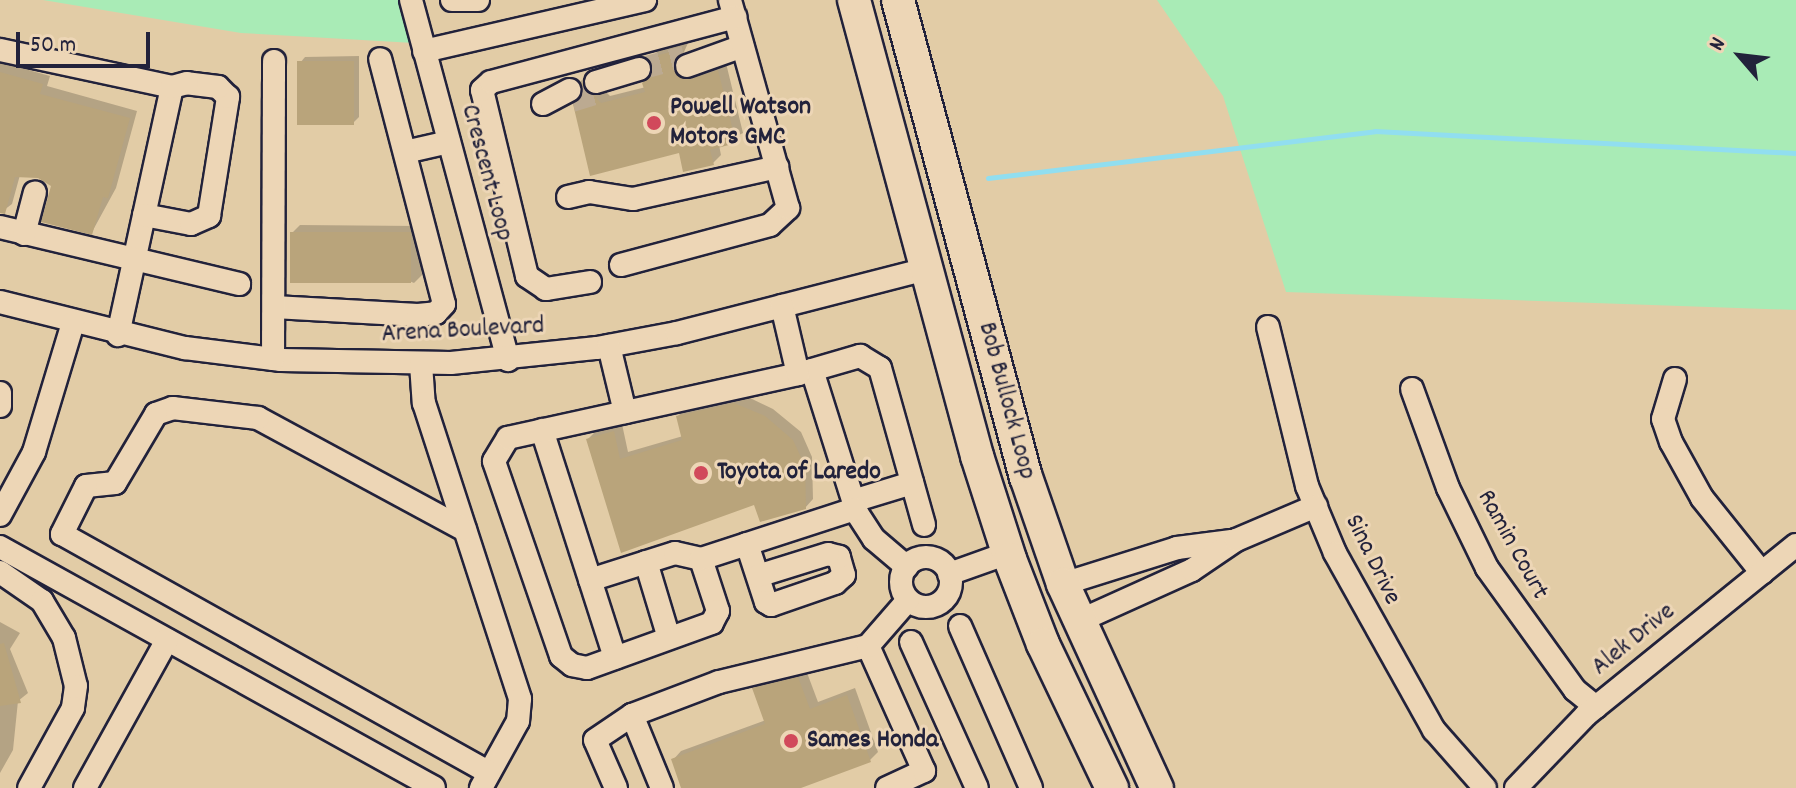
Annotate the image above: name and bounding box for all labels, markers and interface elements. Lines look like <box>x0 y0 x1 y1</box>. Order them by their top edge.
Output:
scale bar <box>20 16 154 66</box>
north arrow <box>1700 16 1780 96</box>
text: 50 m <box>30 29 76 63</box>
text: N <box>1702 32 1735 57</box>
place label: Powell Watson Motors GMC <box>670 92 811 154</box>
street label: Crescent Loop <box>453 101 519 245</box>
marker: Powell Watson Motors GMC <box>645 114 663 132</box>
street label: Arena Boulevard <box>381 311 545 351</box>
street label: Bob Bullock Loop <box>970 319 1042 483</box>
place label: Toyota of Laredo <box>717 457 881 489</box>
marker: Toyota of Laredo <box>692 464 710 482</box>
street label: Ramin Court <box>1469 485 1555 605</box>
street label: Sina Drive <box>1337 510 1407 610</box>
street label: Alek Drive <box>1586 597 1682 683</box>
place label: Sames Honda <box>807 725 938 757</box>
marker: Sames Honda <box>782 732 800 750</box>

